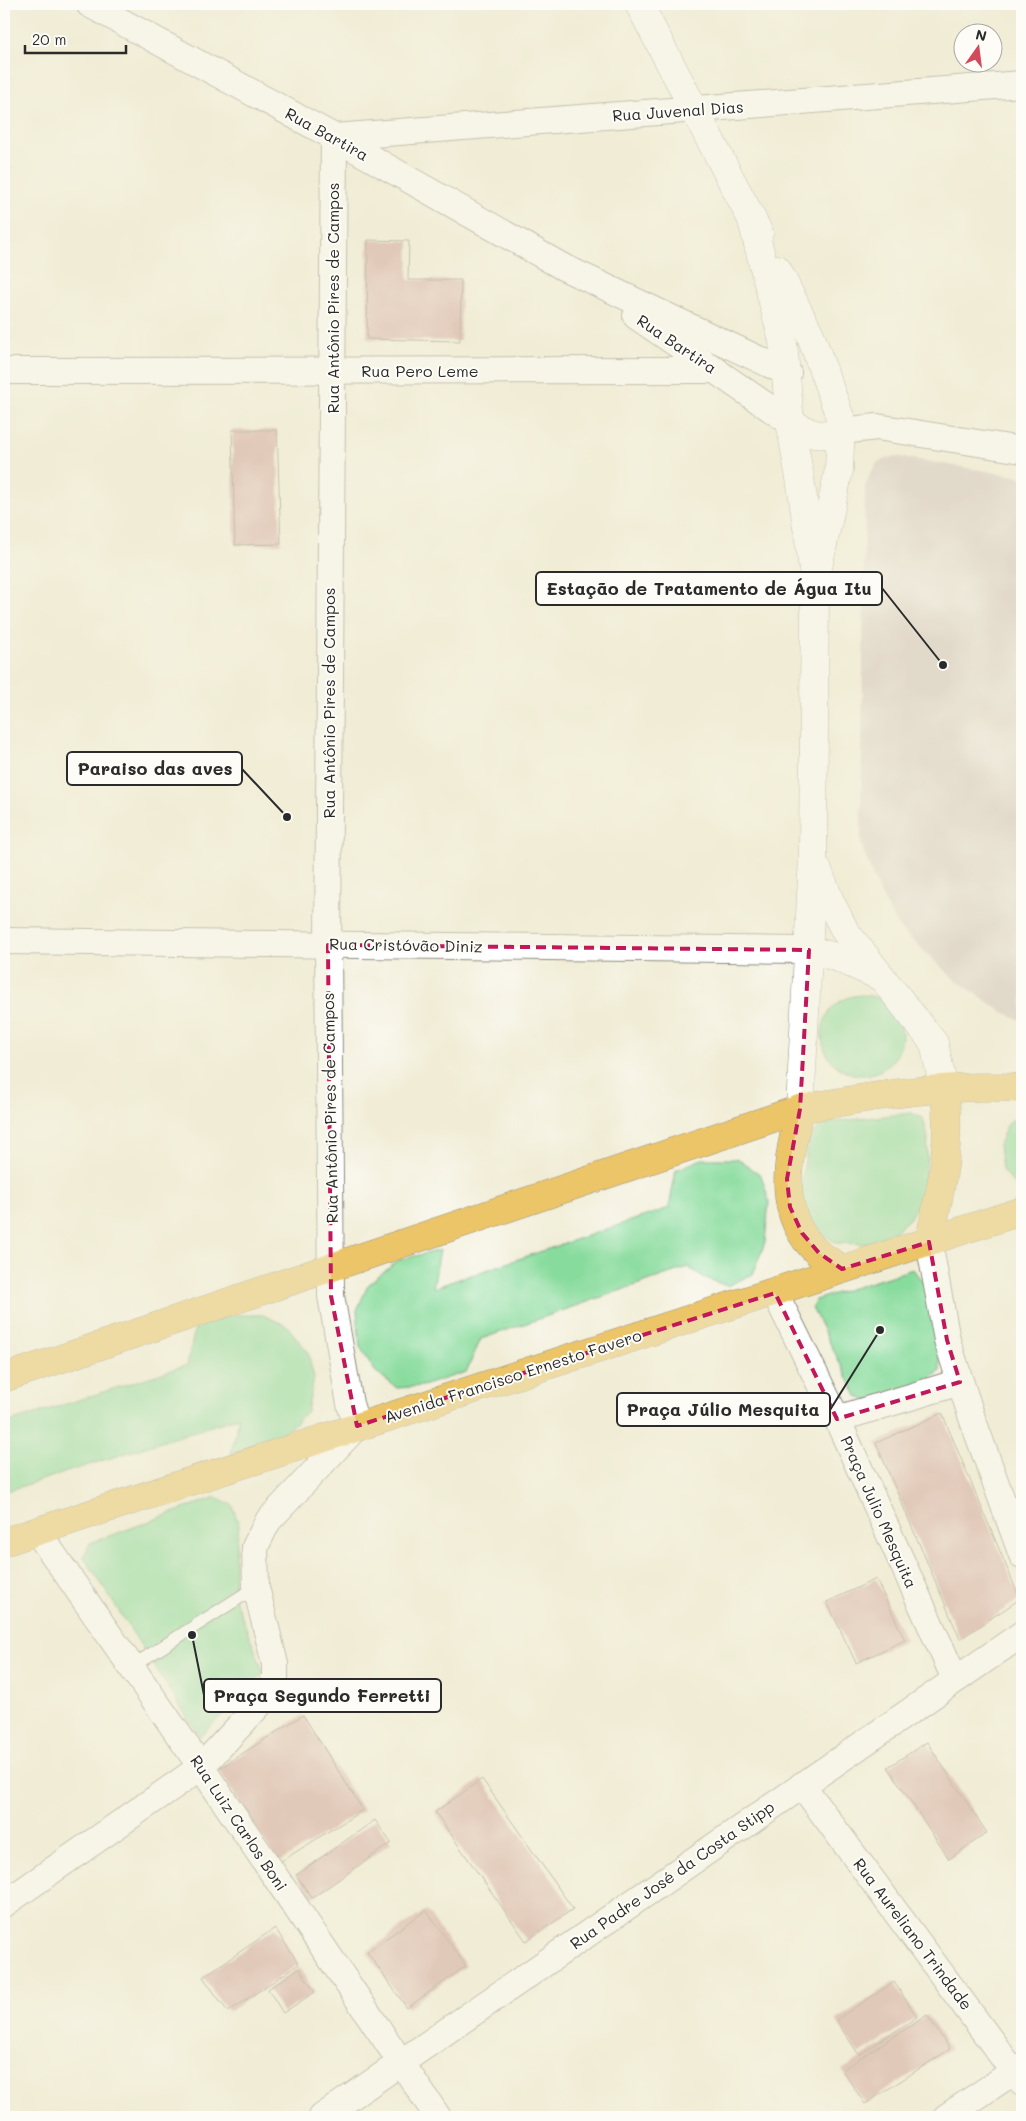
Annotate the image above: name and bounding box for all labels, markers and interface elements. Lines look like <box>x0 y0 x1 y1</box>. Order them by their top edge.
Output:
scale bar <box>25 22 126 54</box>
north arrow <box>954 22 1004 72</box>
text: N <box>974 24 989 45</box>
text: 20 m <box>32 29 66 49</box>
street label: Rua Juvenal Dias <box>612 95 744 126</box>
street label: Rua Bartira <box>282 102 373 165</box>
street label: Rua Antônio Pires de Campos <box>322 183 343 413</box>
street label: Rua Bartira <box>633 309 721 378</box>
street label: Rua Pero Leme <box>361 360 479 381</box>
callout: Estação de Tratamento de Água Itu <box>536 572 882 605</box>
text: Estação de Tratamento de Água Itu <box>546 576 872 600</box>
street label: Rua Antônio Pires de Campos <box>318 588 339 818</box>
callout: Paraiso das aves <box>67 752 242 785</box>
text: Paraiso das aves <box>78 756 232 780</box>
street label: Rua Cristóvão Diniz <box>329 933 483 956</box>
street label: Rua Antônio Pires de Campos <box>317 992 342 1224</box>
street label: Avenida Francisco Ernesto Favero <box>382 1324 644 1427</box>
callout: Praça Júlio Mesquita <box>617 1393 830 1426</box>
text: Praça Júlio Mesquita <box>627 1397 819 1421</box>
street label: Praça Julio Mesquita <box>836 1432 923 1591</box>
callout: Praça Segundo Ferretti <box>204 1679 441 1712</box>
text: Praça Segundo Ferretti <box>213 1683 431 1707</box>
street label: Rua Luiz Carlos Boni <box>186 1751 293 1895</box>
street label: Rua Padre José da Costa Stipp <box>565 1796 778 1953</box>
street label: Rua Aureliano Trindade <box>849 1853 977 2014</box>

